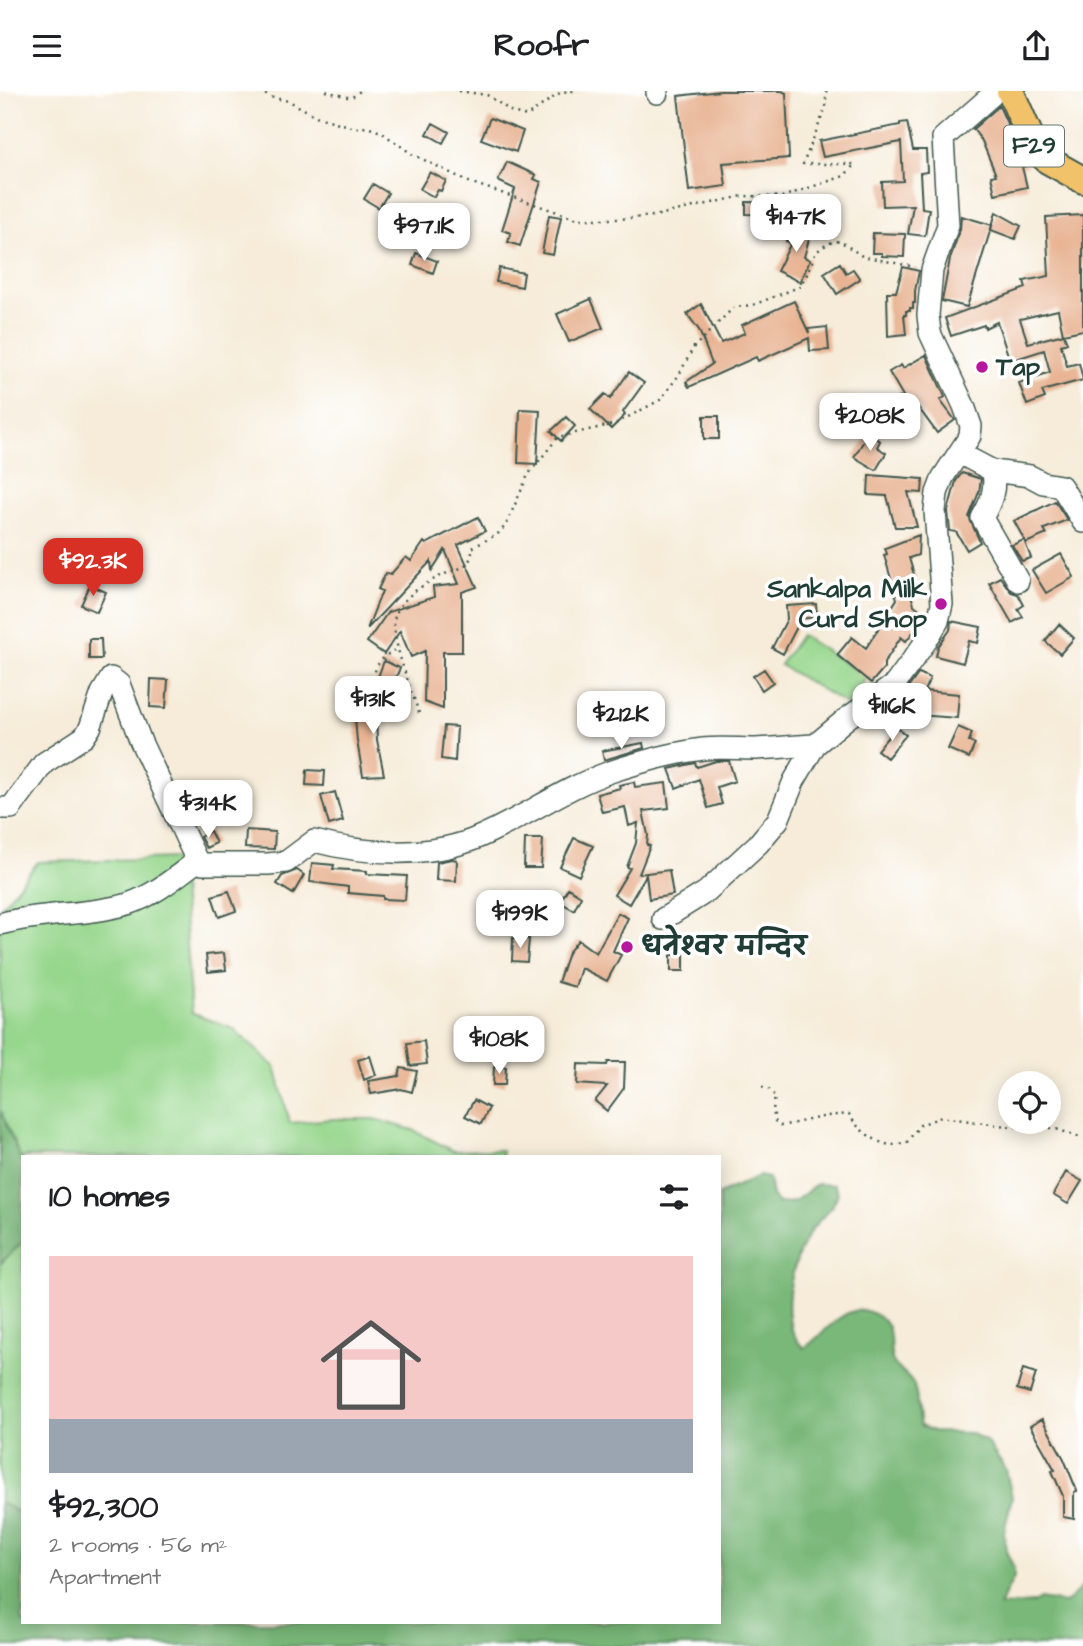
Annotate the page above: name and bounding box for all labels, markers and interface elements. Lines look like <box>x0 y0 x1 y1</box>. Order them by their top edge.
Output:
text: Roofr <box>494 23 589 68</box>
icon: menu <box>28 27 66 65</box>
icon: share <box>1017 27 1055 65</box>
road number: F29 <box>1004 125 1064 167</box>
pin: $147K <box>747 195 845 254</box>
text: $147K <box>766 201 826 233</box>
pin: $97.1K <box>367 204 481 263</box>
text: $97.1K <box>394 210 454 242</box>
place label: Tap <box>995 349 1040 385</box>
marker: Tap <box>974 359 990 375</box>
pin: $208K <box>821 393 919 453</box>
text: $208K <box>835 400 905 432</box>
pin: $92.3K <box>36 539 150 598</box>
text: $92.3K <box>59 545 127 577</box>
place label: Sankalpa Milk Curd Shop <box>766 571 928 637</box>
marker: Sankalpa Milk Curd Shop <box>933 596 949 612</box>
pin: $131K <box>324 677 422 736</box>
text: $131K <box>351 683 395 715</box>
pin: $116K <box>843 683 941 743</box>
text: $116K <box>868 690 916 722</box>
pin: $212K <box>572 691 670 751</box>
text: $212K <box>593 698 649 730</box>
pin: $314K <box>159 781 257 840</box>
text: $314K <box>179 787 237 819</box>
pin: $199K <box>471 891 569 950</box>
text: $199K <box>492 897 548 929</box>
place label: धनेश्वर मन्दिर <box>641 924 808 965</box>
marker: धनेश्वर मन्दिर <box>619 939 635 955</box>
pin: $108K <box>450 1017 548 1076</box>
text: $108K <box>469 1023 529 1055</box>
map controls <box>998 1071 1061 1134</box>
button: locate <box>998 1071 1061 1134</box>
text: 10 homes <box>49 1176 170 1218</box>
icon: filters <box>655 1178 693 1216</box>
icon: home <box>308 1302 434 1428</box>
text: $92,300 <box>49 1487 158 1529</box>
text: 2 rooms · 56 m² <box>49 1529 227 1561</box>
text: Apartment <box>49 1561 161 1593</box>

